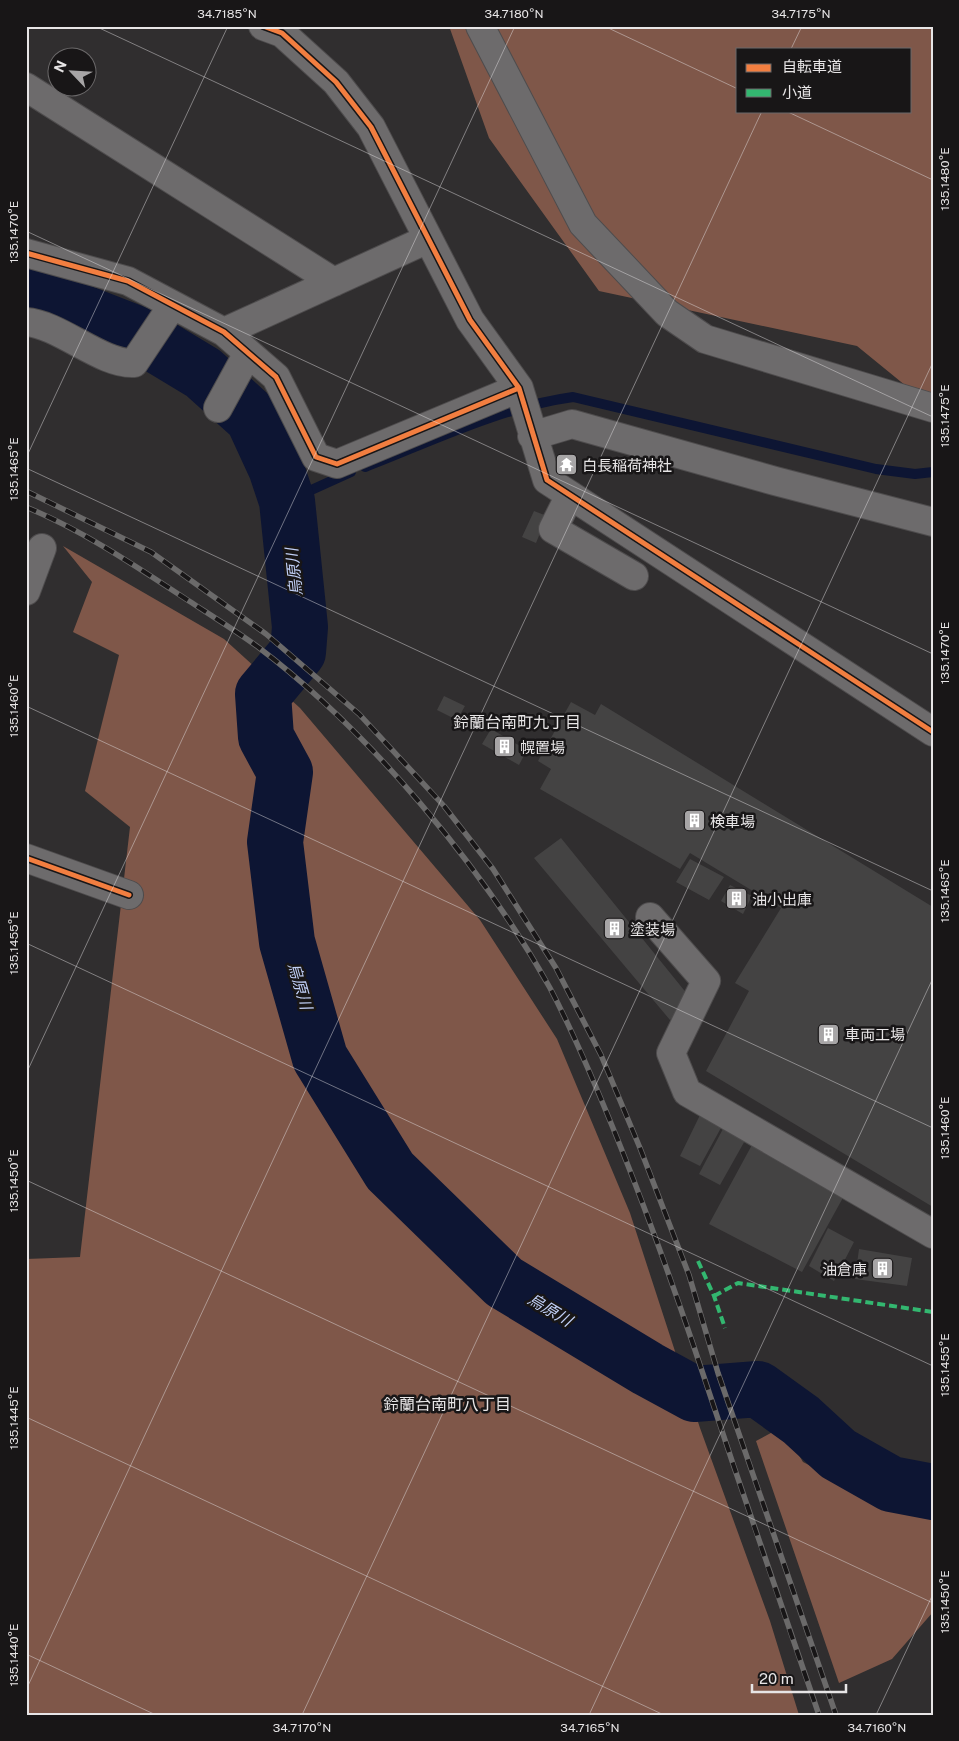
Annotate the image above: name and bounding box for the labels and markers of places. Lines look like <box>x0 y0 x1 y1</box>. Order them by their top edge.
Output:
temple icon: 白長稲荷神社 <box>554 453 578 477</box>
place label: 白長稲荷神社 <box>582 457 672 474</box>
building icon: 幌置場 <box>492 735 516 759</box>
place label: 幌置場 <box>520 739 565 756</box>
building icon: 検車場 <box>682 809 706 833</box>
place label: 検車場 <box>710 813 755 830</box>
building icon: 油小出庫 <box>724 887 748 911</box>
place label: 油小出庫 <box>752 891 812 908</box>
building icon: 塗装場 <box>602 917 626 941</box>
place label: 塗装場 <box>630 921 675 938</box>
building icon: 車両工場 <box>817 1022 841 1046</box>
place label: 車両工場 <box>845 1026 905 1043</box>
building icon: 油倉庫 <box>871 1257 895 1281</box>
place label: 油倉庫 <box>822 1261 867 1278</box>

